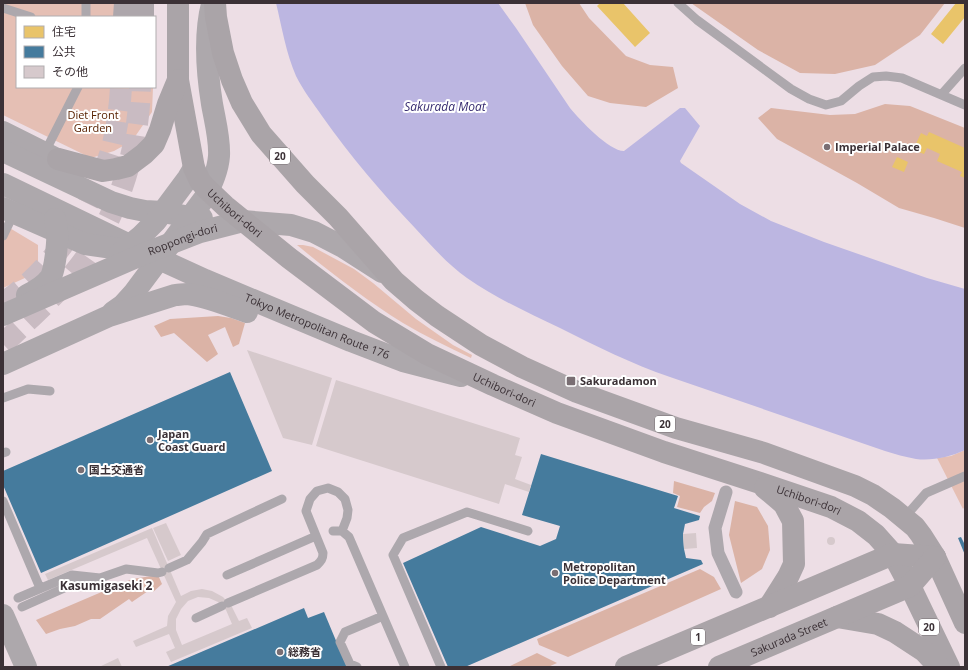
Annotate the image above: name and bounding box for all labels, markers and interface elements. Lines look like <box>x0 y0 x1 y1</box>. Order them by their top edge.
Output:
legend <box>16 16 156 88</box>
text: 住宅 <box>52 23 76 40</box>
text: 公共 <box>52 43 76 60</box>
text: その他 <box>52 63 88 80</box>
water label: Sakurada Moat <box>404 98 487 115</box>
park label: Diet Front Garden <box>67 107 119 135</box>
place label: Imperial Palace <box>835 139 920 154</box>
marker: Imperial Palace <box>822 142 832 152</box>
road number: 20 <box>270 148 290 164</box>
street label: Uchibori-dori <box>204 185 265 240</box>
street label: Roppongi-dori <box>145 220 219 259</box>
street label: Tokyo Metropolitan Route 176 <box>243 289 392 362</box>
street label: Uchibori-dori <box>470 369 538 410</box>
place label: Sakuradamon <box>580 373 657 388</box>
marker: Sakuradamon <box>565 375 577 387</box>
road number: 20 <box>655 416 675 432</box>
place label: Japan Coast Guard <box>157 426 225 454</box>
marker: Japan Coast Guard <box>145 435 155 445</box>
place label: 国土交通省 <box>89 462 144 477</box>
marker: 国土交通省 <box>76 465 86 475</box>
street label: Uchibori-dori <box>775 481 844 518</box>
place label: Metropolitan Police Department <box>563 559 666 587</box>
marker: Metropolitan Police Department <box>550 568 560 578</box>
district label: Kasumigaseki 2 <box>60 577 152 594</box>
street label: Sakurada Street <box>748 614 829 660</box>
road number: 20 <box>919 619 939 635</box>
road number: 1 <box>691 629 705 645</box>
place label: 総務省 <box>288 644 321 659</box>
marker: 総務省 <box>275 647 285 657</box>

